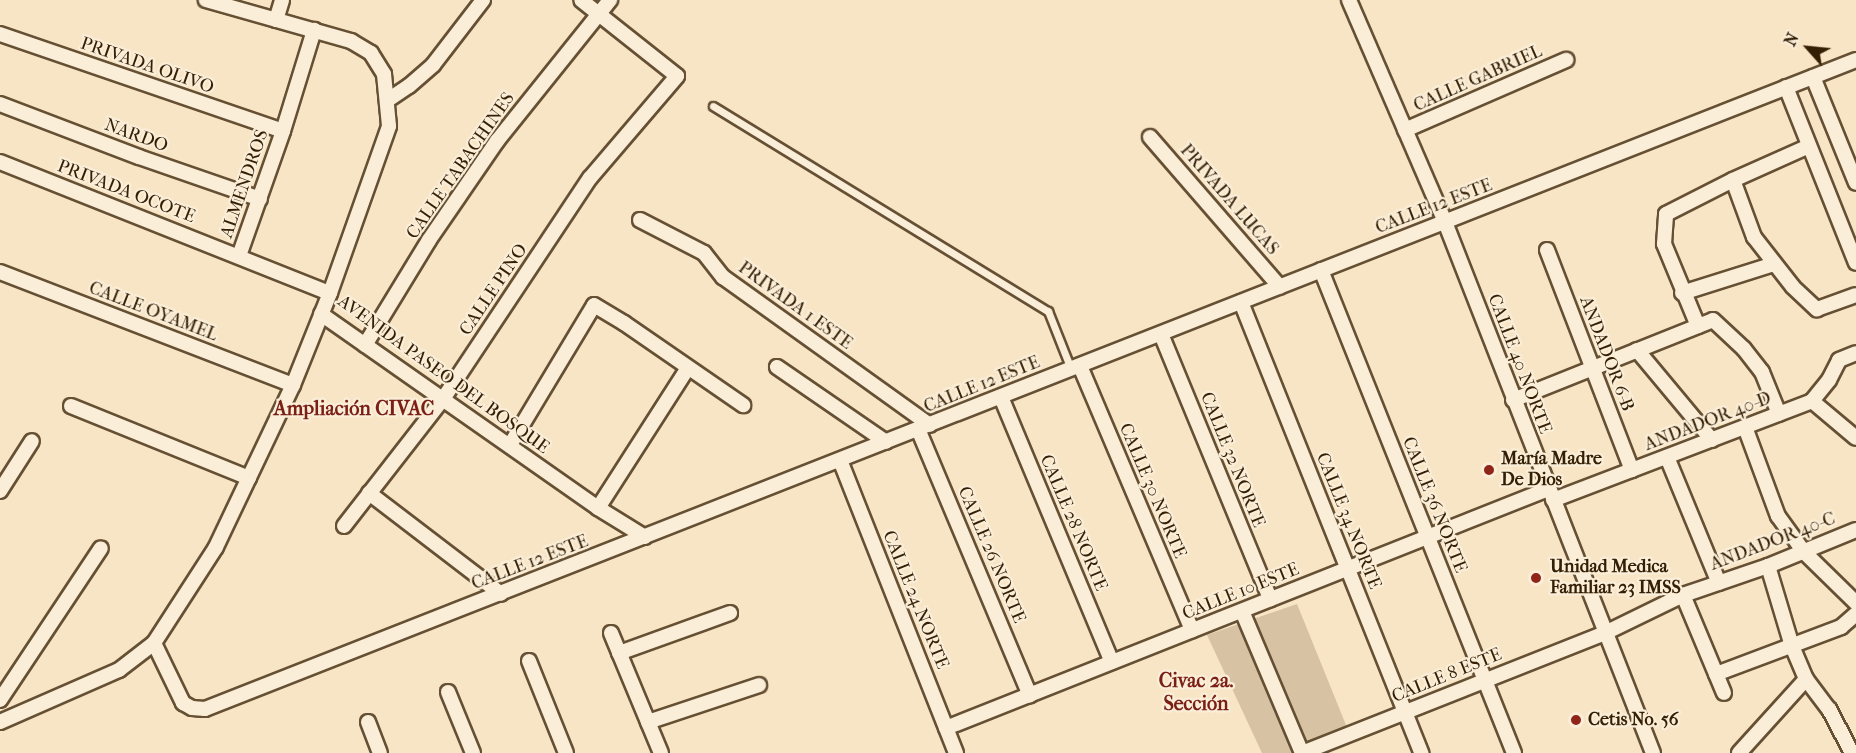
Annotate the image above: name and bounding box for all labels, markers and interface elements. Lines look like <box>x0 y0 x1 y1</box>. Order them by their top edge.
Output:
north arrow <box>1778 18 1838 78</box>
text: N <box>1780 30 1803 49</box>
street label: PRIVADA OLIVO <box>77 33 217 99</box>
street label: CALLE GABRIEL <box>1410 41 1546 117</box>
street label: CALLE TABACHINES <box>402 89 520 243</box>
street label: NARDO <box>101 115 171 157</box>
street label: ALMENDROS <box>216 127 274 241</box>
street label: PRIVADA LUCAS <box>1175 140 1283 260</box>
street label: PRIVADA OCOTE <box>54 156 198 228</box>
street label: CALLE 12 ESTE <box>1373 175 1495 239</box>
street label: CALLE PINO <box>455 240 533 340</box>
street label: PRIVADA 1 ESTE <box>734 257 856 355</box>
street label: CALLE OYAMEL <box>86 278 220 346</box>
street label: AVENIDA PASEO DEL BOSQUE <box>333 291 553 459</box>
street label: CALLE 40 NORTE <box>1482 291 1556 437</box>
street label: ANDADOR 6-B <box>1574 294 1638 414</box>
street label: CALLE 12 ESTE <box>921 352 1043 418</box>
street label: ANDADOR 40-D <box>1642 388 1774 456</box>
street label: CALLE 32 NORTE <box>1195 389 1269 531</box>
district label: Ampliación CIVAC <box>274 396 434 420</box>
street label: CALLE 30 NORTE <box>1114 420 1190 562</box>
street label: CALLE 36 NORTE <box>1397 434 1471 576</box>
place label: María Madre De Dios <box>1501 449 1602 492</box>
street label: CALLE 34 NORTE <box>1311 450 1385 592</box>
street label: CALLE 28 NORTE <box>1035 452 1111 594</box>
marker: María Madre De Dios <box>1482 463 1496 477</box>
street label: CALLE 26 NORTE <box>952 483 1030 627</box>
street label: ANDADOR 40-C <box>1707 508 1839 576</box>
street label: CALLE 24 NORTE <box>877 528 953 672</box>
street label: CALLE 12 ESTE <box>469 531 591 595</box>
place label: Unidad Medica Familiar 23 IMSS <box>1550 557 1681 600</box>
street label: CALLE 10 ESTE <box>1180 559 1302 625</box>
marker: Unidad Medica Familiar 23 IMSS <box>1527 569 1545 587</box>
street label: CALLE 8 ESTE <box>1389 644 1505 708</box>
district label: Civac 2a. Sección <box>1159 669 1233 716</box>
place label: Cetis No. 56 <box>1588 709 1679 731</box>
marker: Cetis No. 56 <box>1569 713 1583 727</box>

